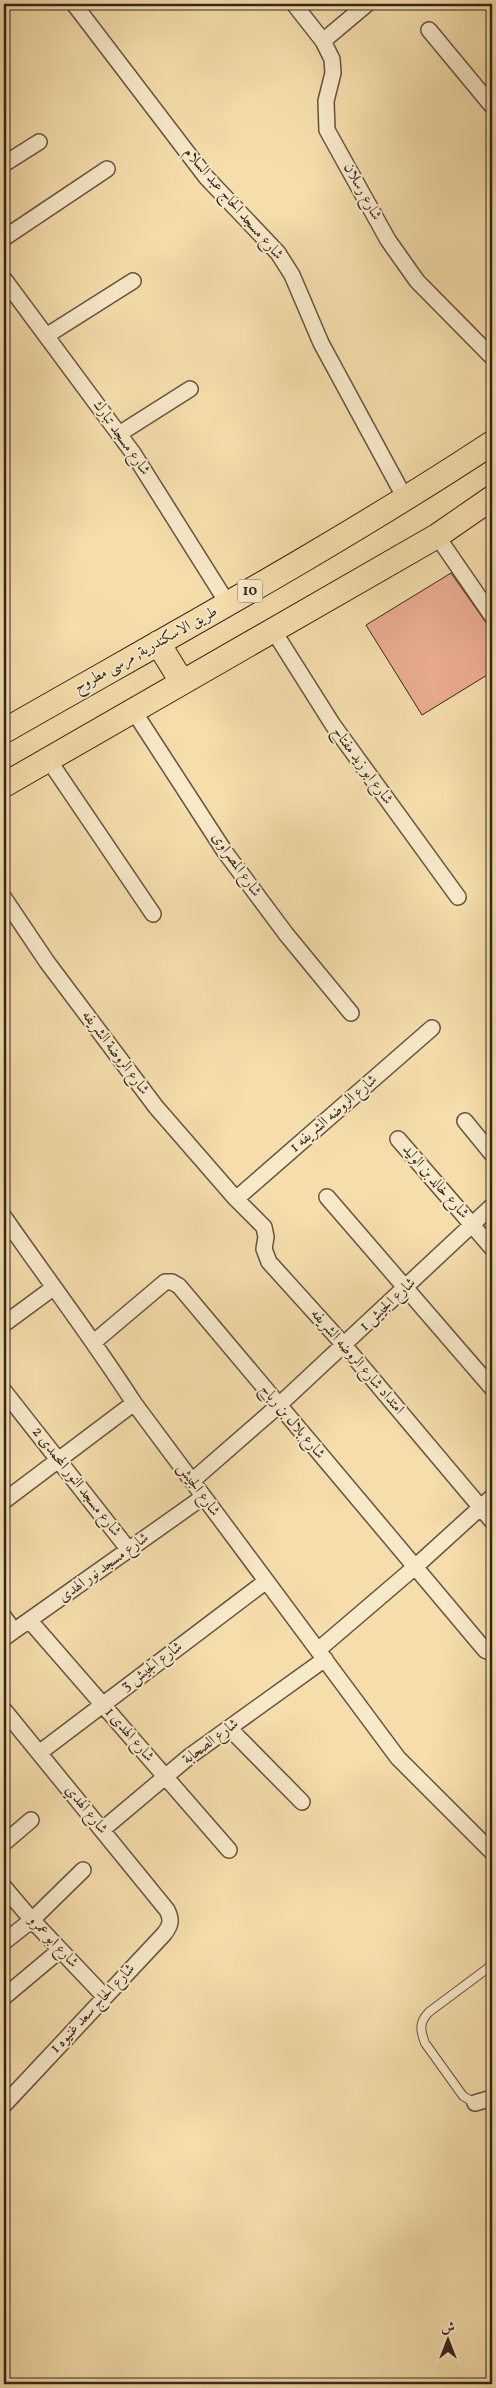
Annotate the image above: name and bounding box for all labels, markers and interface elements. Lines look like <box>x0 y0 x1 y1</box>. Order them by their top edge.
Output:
street label: شارع مسجد الحاج عبد السلام <box>177 143 288 265</box>
street label: شارع رسلان <box>337 160 386 225</box>
street label: شارع مسجد تبارك <box>86 396 155 481</box>
road number: 10 <box>238 580 262 602</box>
street label: طريق الاسكندرية, مرسى مطروح <box>70 602 222 699</box>
street label: شارع ابو زيد مفتاح <box>326 723 397 810</box>
street label: شارع المصراوى <box>205 829 266 902</box>
street label: شارع الروضة الشريفه <box>75 1006 154 1100</box>
street label: شارع الروضه الشريفه 1 <box>286 1070 383 1159</box>
street label: شارع خالد بن الوليد <box>396 1140 473 1224</box>
street label: شارع الجيش 1 <box>355 1273 422 1337</box>
street label: امتداد شارع الروضه الشريفه <box>304 1305 409 1420</box>
street label: شارع بلال بن رباح <box>254 1380 330 1465</box>
street label: شارع مسجد النور المحمدى 2 <box>26 1423 126 1542</box>
street label: شارع الجيش <box>171 1459 225 1522</box>
street label: شارع مسجد نور الهدى <box>54 1528 154 1609</box>
street label: شارع الجيش 3 <box>117 1637 188 1698</box>
street label: شارع الهدى 1 <box>98 1703 159 1768</box>
street label: شارع الصحابة <box>178 1714 244 1771</box>
street label: شارع الهدي <box>59 1781 112 1840</box>
street label: شارع ابو عمرو <box>21 1910 83 1974</box>
street label: شارع الحاج سعد غنيوه 1 <box>46 1959 141 2059</box>
north arrow <box>424 2316 474 2366</box>
text: ش <box>441 2319 455 2338</box>

